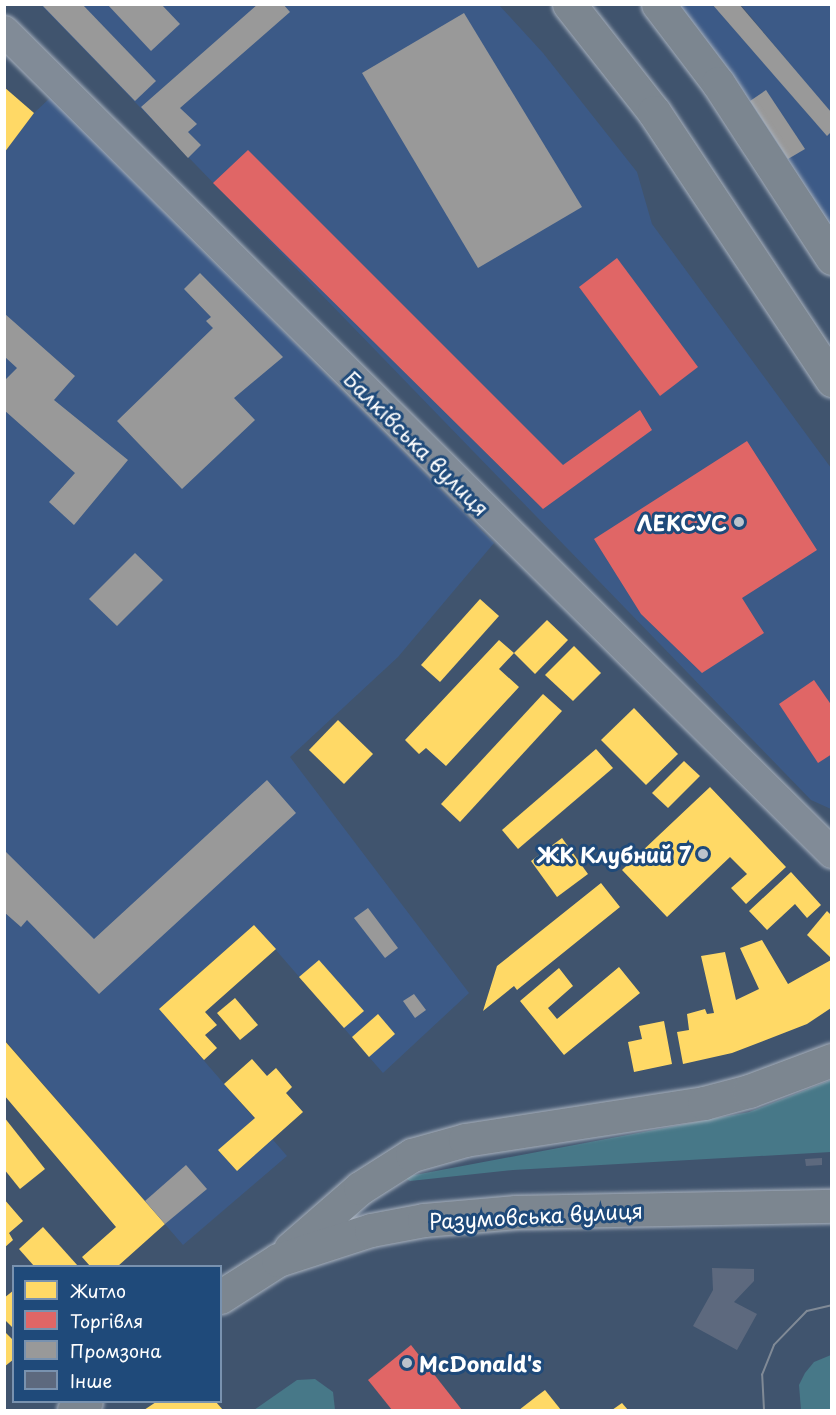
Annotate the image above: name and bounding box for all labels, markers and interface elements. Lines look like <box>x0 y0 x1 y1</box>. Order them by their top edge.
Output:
street label: Балківська вулиця <box>339 365 495 521</box>
place label: ЛЕКСУС <box>637 509 727 535</box>
marker: ЛЕКСУС <box>732 515 746 529</box>
place label: ЖК Клубний 7 <box>534 841 691 867</box>
marker: ЖК Клубний 7 <box>696 847 710 861</box>
street label: Разумовська вулиця <box>428 1197 644 1233</box>
legend <box>12 1265 222 1403</box>
text: Житло <box>70 1277 126 1304</box>
text: Торгівля <box>70 1307 143 1334</box>
text: Промзона <box>70 1337 161 1364</box>
place label: McDonald's <box>419 1350 542 1376</box>
marker: McDonald's <box>400 1356 414 1370</box>
text: Інше <box>70 1367 112 1394</box>

